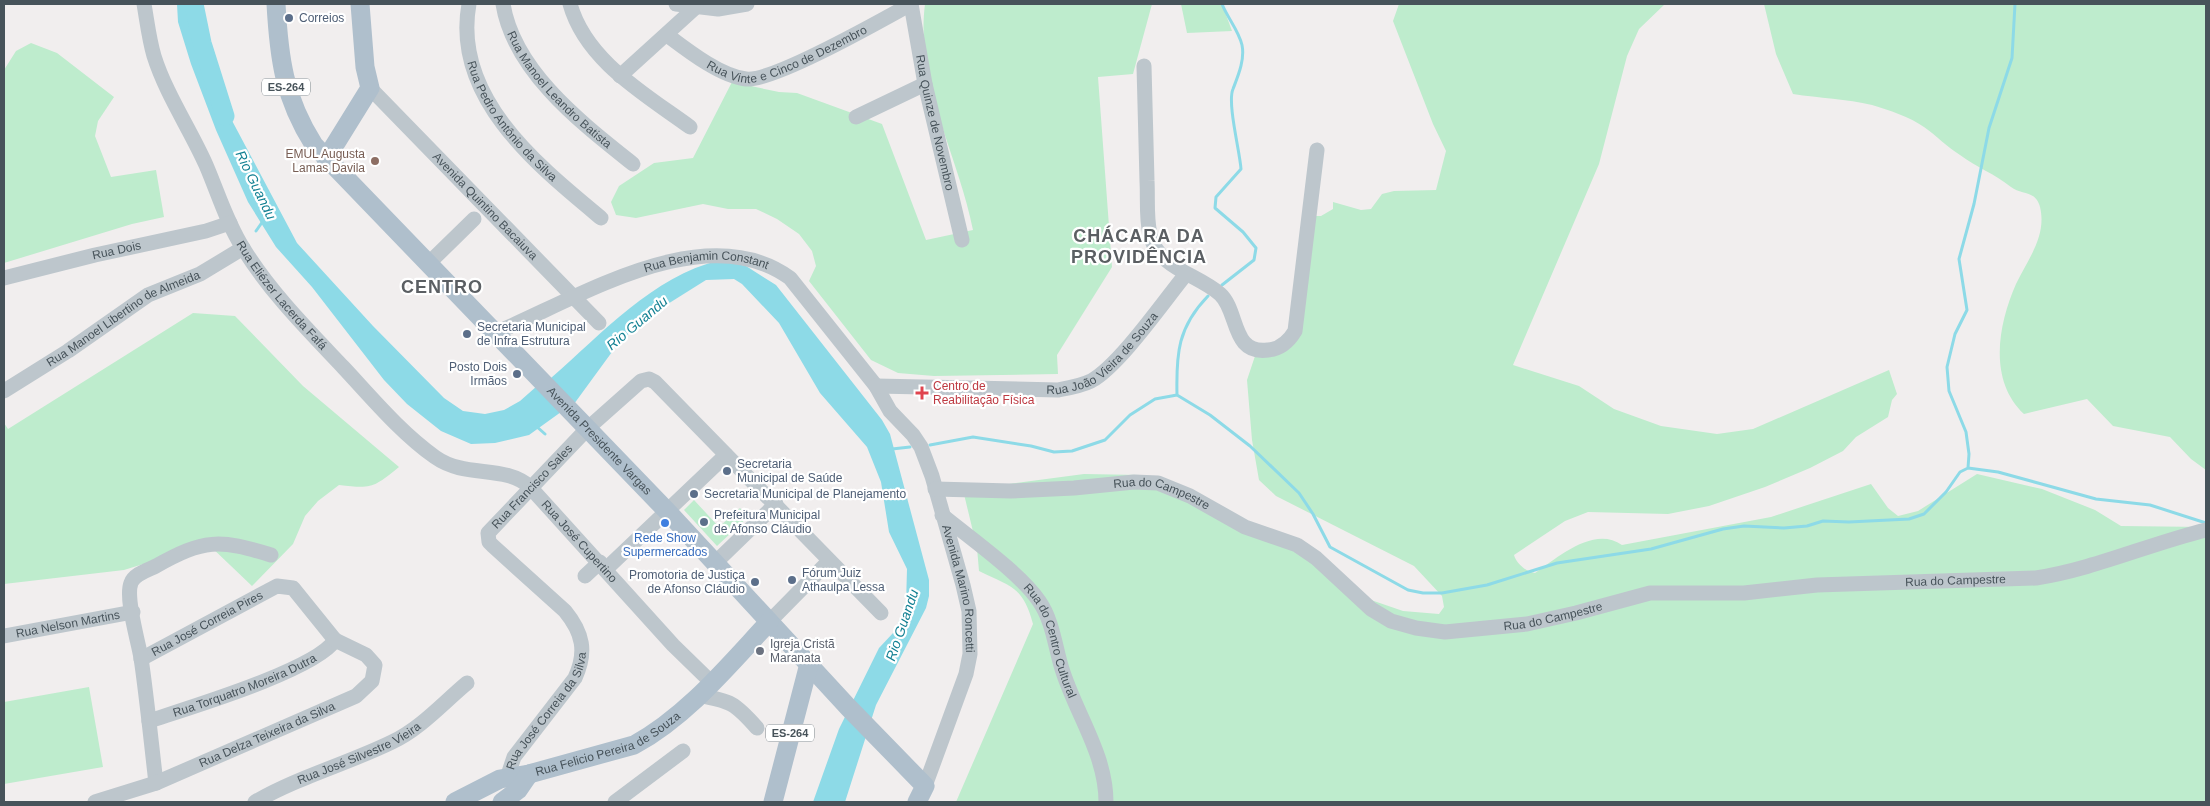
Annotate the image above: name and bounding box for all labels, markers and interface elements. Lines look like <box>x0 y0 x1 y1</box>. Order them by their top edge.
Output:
place label: Correios <box>299 11 344 25</box>
marker: Correios <box>283 12 295 24</box>
street label: Rua Vinte e Cinco de Dezembro <box>704 22 869 86</box>
street label: Rua Manoel Leandro Batista <box>504 29 615 151</box>
street label: Rua Quinze de Novembro <box>913 54 957 192</box>
street label: Rua Pedro Antônio da Silva <box>464 59 560 185</box>
road number: ES-264 <box>262 78 310 95</box>
place label: EMUL Augusta Lamas Davila <box>285 147 365 175</box>
water label: Rio Guandu <box>232 148 280 222</box>
street label: Avenida Quintino Bacaiuva <box>430 150 541 263</box>
marker: EMUL Augusta Lamas Davila <box>369 155 381 167</box>
district label: CHÁCARA DA PROVIDÊNCIA <box>1071 225 1207 267</box>
street label: Rua Dois <box>91 238 142 262</box>
street label: Rua Eliézer Lacerda Fafá <box>233 238 330 353</box>
street label: Rua Benjamin Constant <box>642 249 772 275</box>
street label: Rua Manoel Libertino de Almeida <box>44 268 202 370</box>
district label: CENTRO <box>401 277 483 297</box>
water label: Rio Guandu <box>603 293 671 353</box>
street label: Rua João Vieira de Souza <box>1046 309 1161 397</box>
place label: Secretaria Municipal de Infra Estrutura <box>477 320 586 348</box>
marker: Secretaria Municipal de Infra Estrutura <box>461 328 473 340</box>
place label: Posto Dois Irmãos <box>449 360 507 388</box>
marker: Posto Dois Irmãos <box>511 368 523 380</box>
place label: Centro de Reabilitação Física <box>933 379 1035 407</box>
street label: Avenida Presidente Vargas <box>544 384 655 498</box>
marker: Centro de Reabilitação Física <box>915 386 929 400</box>
street label: Rua Francisco Sales <box>489 442 575 532</box>
place label: Secretaria Municipal de Saúde <box>737 457 843 485</box>
marker: Secretaria Municipal de Saúde <box>721 465 733 477</box>
street label: Rua do Campestre <box>1113 475 1212 513</box>
place label: Secretaria Municipal de Planejamento <box>704 487 906 501</box>
marker: Secretaria Municipal de Planejamento <box>688 488 700 500</box>
street label: Rua José Cupertino <box>538 497 620 586</box>
place label: Prefeitura Municipal de Afonso Cláudio <box>714 508 820 536</box>
marker: Prefeitura Municipal de Afonso Cláudio <box>698 516 710 528</box>
marker: Rede Show Supermercados <box>659 517 671 529</box>
street label: Avenida Marino Roncetti <box>939 523 977 653</box>
place label: Rede Show Supermercados <box>623 531 707 559</box>
place label: Fórum Juiz Athaulpa Lessa <box>802 566 885 594</box>
place label: Promotoria de Justiça de Afonso Cláudio <box>629 568 745 596</box>
street label: Rua do Campestre <box>1905 572 2006 589</box>
marker: Fórum Juiz Athaulpa Lessa <box>786 574 798 586</box>
marker: Promotoria de Justiça de Afonso Cláudio <box>749 576 761 588</box>
street label: Rua do Centro Cultural <box>1021 581 1079 700</box>
water label: Rio Guandu <box>882 587 922 663</box>
street label: Rua José Correia Pires <box>149 588 265 659</box>
street label: Rua do Campestre <box>1503 599 1604 633</box>
street label: Rua Nelson Martins <box>15 608 121 641</box>
place label: Igreja Cristã Maranata <box>770 637 835 665</box>
marker: Igreja Cristã Maranata <box>754 645 766 657</box>
street label: Rua Torquatro Moreira Dutra <box>171 651 319 720</box>
street label: Rua José Correia da Silva <box>503 651 589 771</box>
street label: Rua Delza Teixeira da Silva <box>197 699 337 770</box>
street label: Rua Felicio Pereira de Souza <box>534 709 683 779</box>
street label: Rua José Silvestre Vieira <box>295 719 424 787</box>
road number: ES-264 <box>766 724 814 741</box>

